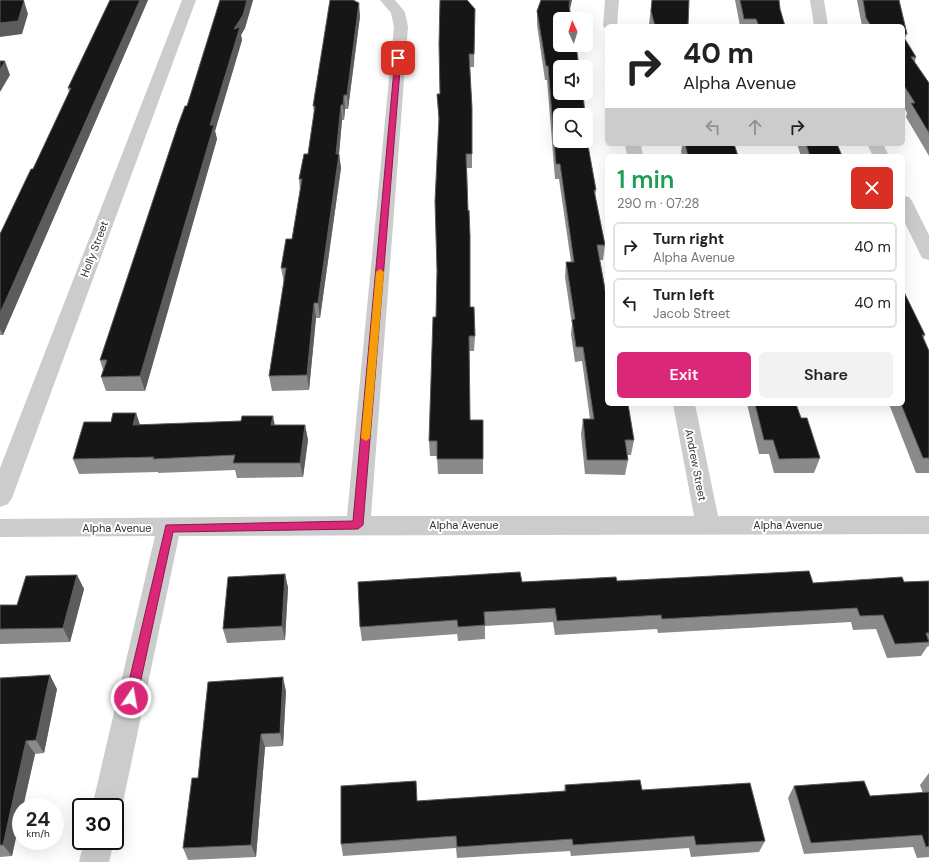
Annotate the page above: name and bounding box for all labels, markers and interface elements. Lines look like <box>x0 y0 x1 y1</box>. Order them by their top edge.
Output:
north arrow <box>553 12 593 52</box>
map controls <box>553 12 593 148</box>
text: 40 m <box>683 35 754 72</box>
icon: right <box>617 40 669 92</box>
pin <box>381 41 415 75</box>
icon: arrive <box>387 47 409 69</box>
button: sound <box>553 60 593 100</box>
text: Alpha Avenue <box>683 71 796 95</box>
button: search <box>553 108 593 148</box>
icon: left <box>702 116 724 138</box>
icon: ahead <box>744 116 766 138</box>
icon: right <box>786 116 808 138</box>
text: 1 min <box>617 164 674 195</box>
button: close <box>851 167 893 209</box>
text: 290 m · 07:28 <box>617 195 699 212</box>
street label: Holly Street <box>77 219 111 279</box>
text: Turn right <box>653 229 724 249</box>
icon: right <box>619 236 641 258</box>
text: 40 m <box>854 237 891 257</box>
text: Alpha Avenue <box>653 249 735 266</box>
text: Turn left <box>653 285 714 305</box>
icon: left <box>619 292 641 314</box>
text: 40 m <box>854 293 891 313</box>
text: Jacob Street <box>653 305 730 322</box>
button: Exit <box>617 352 751 398</box>
button: Share <box>759 352 893 398</box>
street label: Andrew Street <box>682 428 710 502</box>
street label: Alpha Avenue <box>429 518 499 532</box>
street label: Alpha Avenue <box>753 518 823 532</box>
street label: Alpha Avenue <box>82 521 152 535</box>
position arrow <box>110 677 152 719</box>
speed limit sign: 30 <box>72 798 124 850</box>
text: 24 <box>26 806 50 832</box>
text: km/h <box>26 827 50 840</box>

